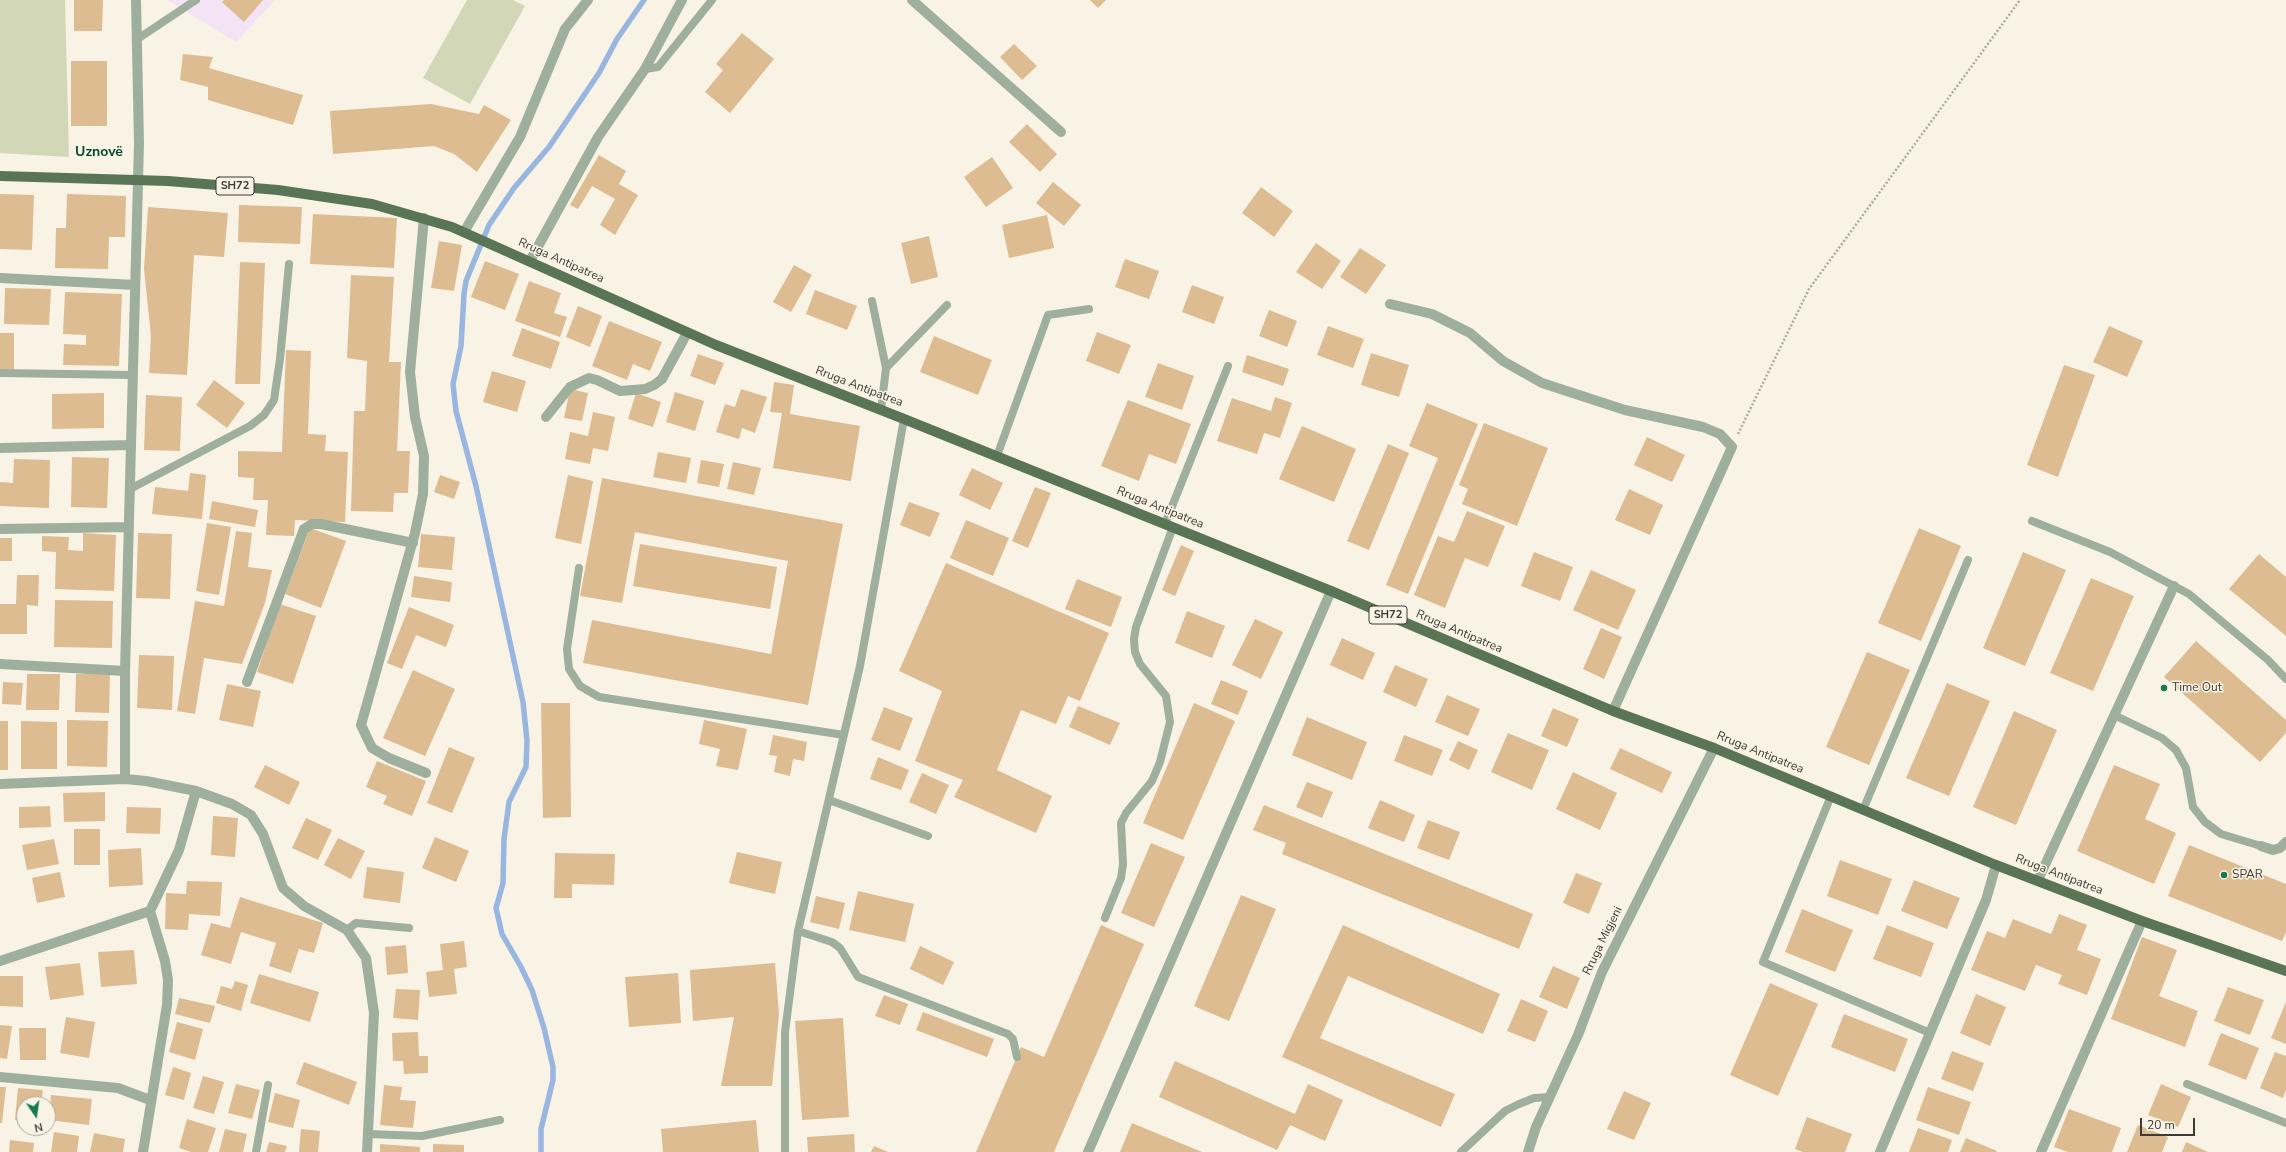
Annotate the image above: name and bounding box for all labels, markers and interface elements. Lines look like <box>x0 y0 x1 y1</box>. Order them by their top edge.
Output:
district label: Uznovë <box>75 145 123 161</box>
road number: SH72 <box>216 177 254 195</box>
street label: Rruga Antipatrea <box>516 236 606 286</box>
street label: Rruga Antipatrea <box>813 364 905 410</box>
street label: Rruga Antipatrea <box>1114 484 1206 532</box>
road number: SH72 <box>1369 606 1407 624</box>
street label: Rruga Antipatrea <box>1414 607 1504 657</box>
place label: Time Out <box>2172 681 2222 695</box>
marker: Time Out <box>2159 683 2169 693</box>
street label: Rruga Antipatrea <box>1714 729 1806 777</box>
street label: Rruga Antipatrea <box>2013 852 2105 898</box>
place label: SPAR <box>2232 868 2263 882</box>
marker: SPAR <box>2219 870 2229 880</box>
street label: Rruga Migjeni <box>1580 904 1626 978</box>
north arrow <box>16 1096 56 1136</box>
scale bar <box>2142 1110 2197 1136</box>
text: 20 m <box>2147 1117 2175 1133</box>
text: N <box>33 1119 44 1135</box>

